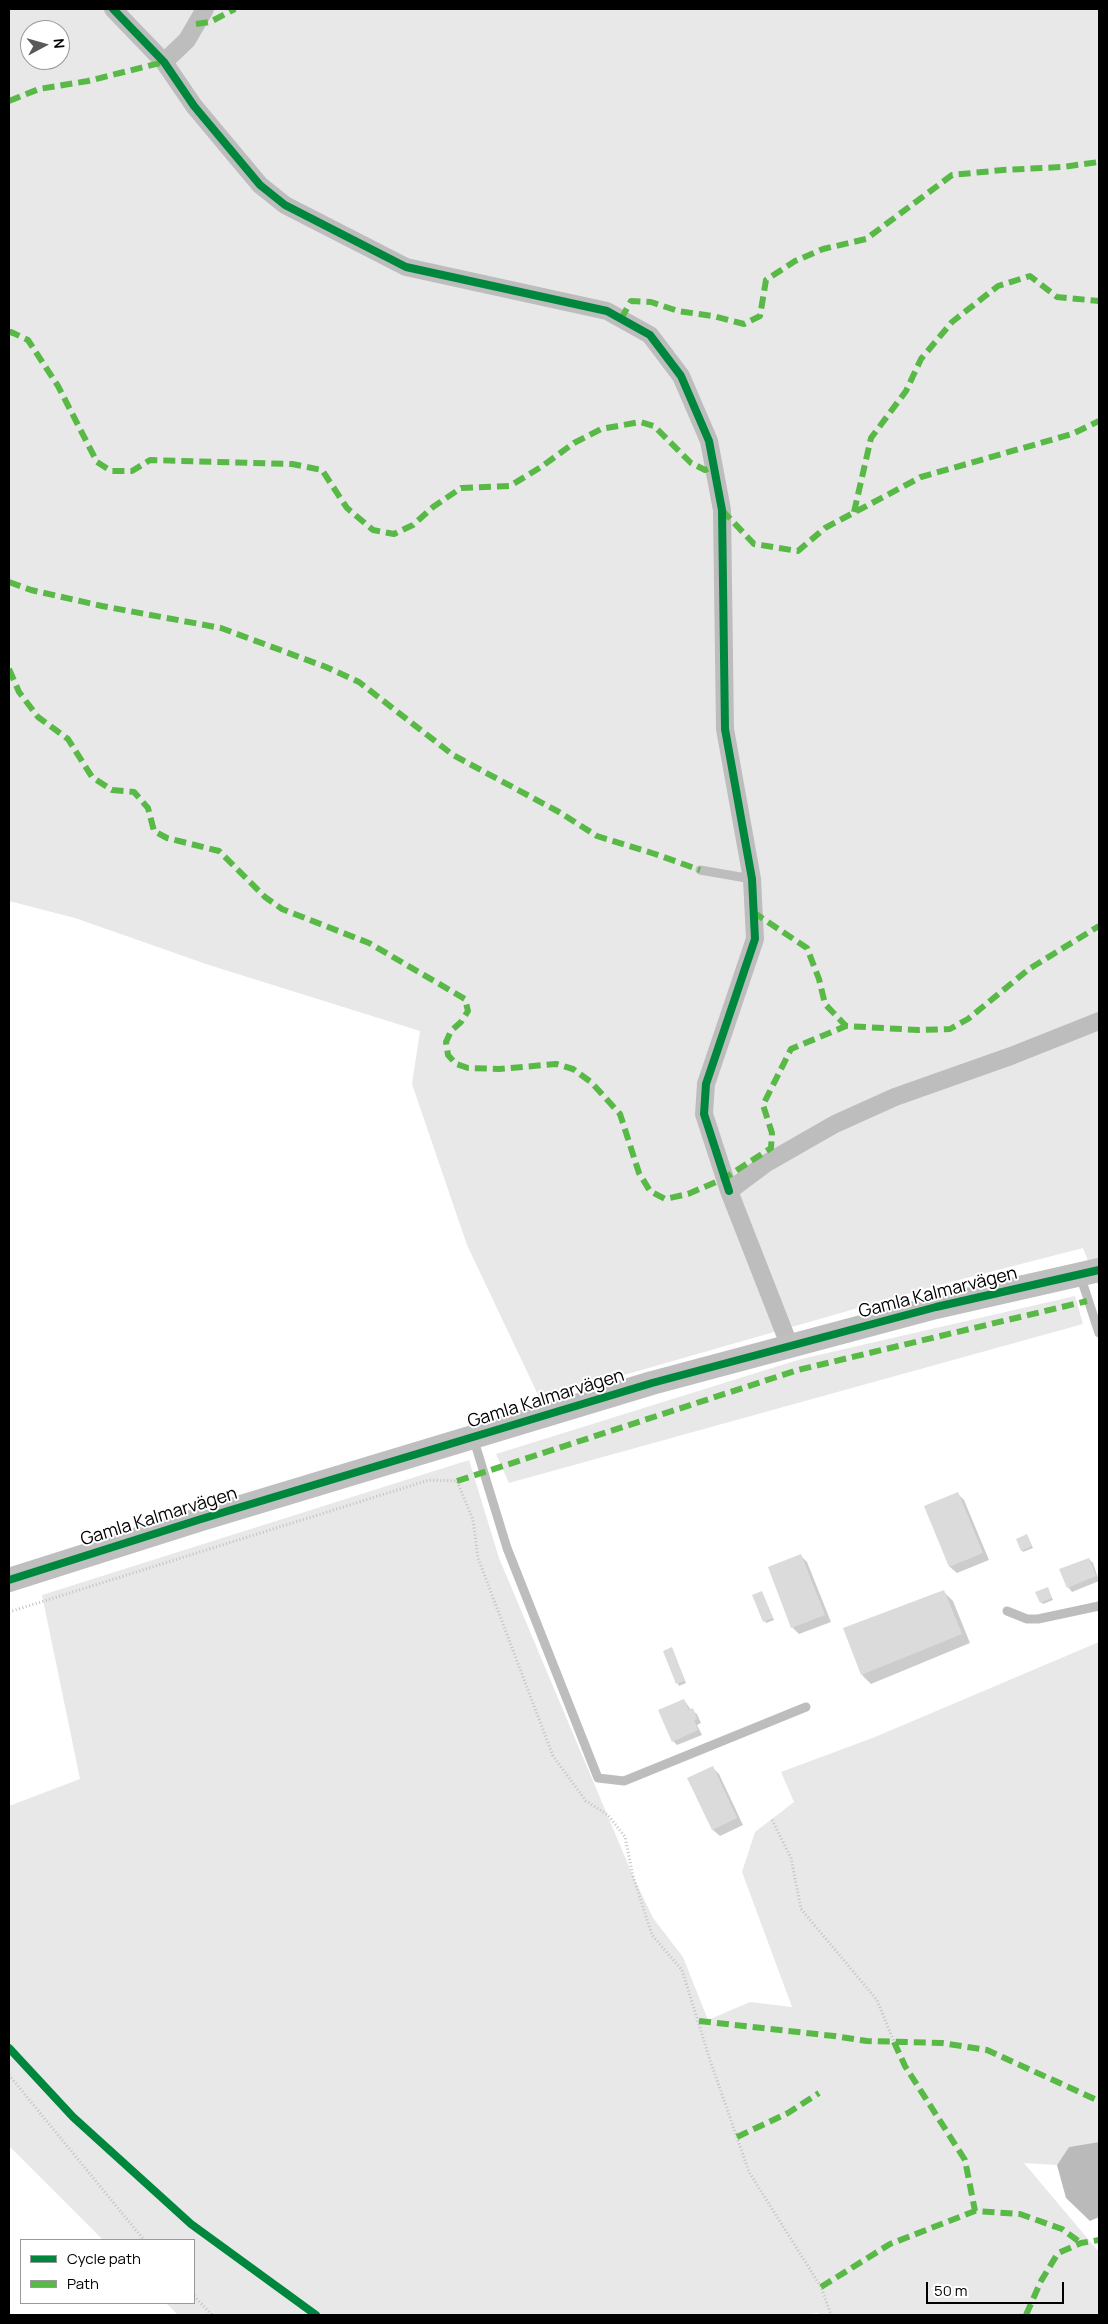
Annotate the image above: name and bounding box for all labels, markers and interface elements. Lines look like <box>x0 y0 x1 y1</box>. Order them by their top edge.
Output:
north arrow <box>20 20 70 70</box>
text: N <box>49 37 69 49</box>
street label: Gamla Kalmarvägen <box>857 1263 1019 1323</box>
street label: Gamla Kalmarvägen <box>465 1365 627 1433</box>
street label: Gamla Kalmarvägen <box>78 1483 240 1551</box>
legend <box>20 2239 195 2304</box>
text: Cycle path <box>67 2248 141 2269</box>
scale bar <box>928 2272 1066 2304</box>
text: Path <box>67 2273 99 2294</box>
text: 50 m <box>934 2280 968 2301</box>

